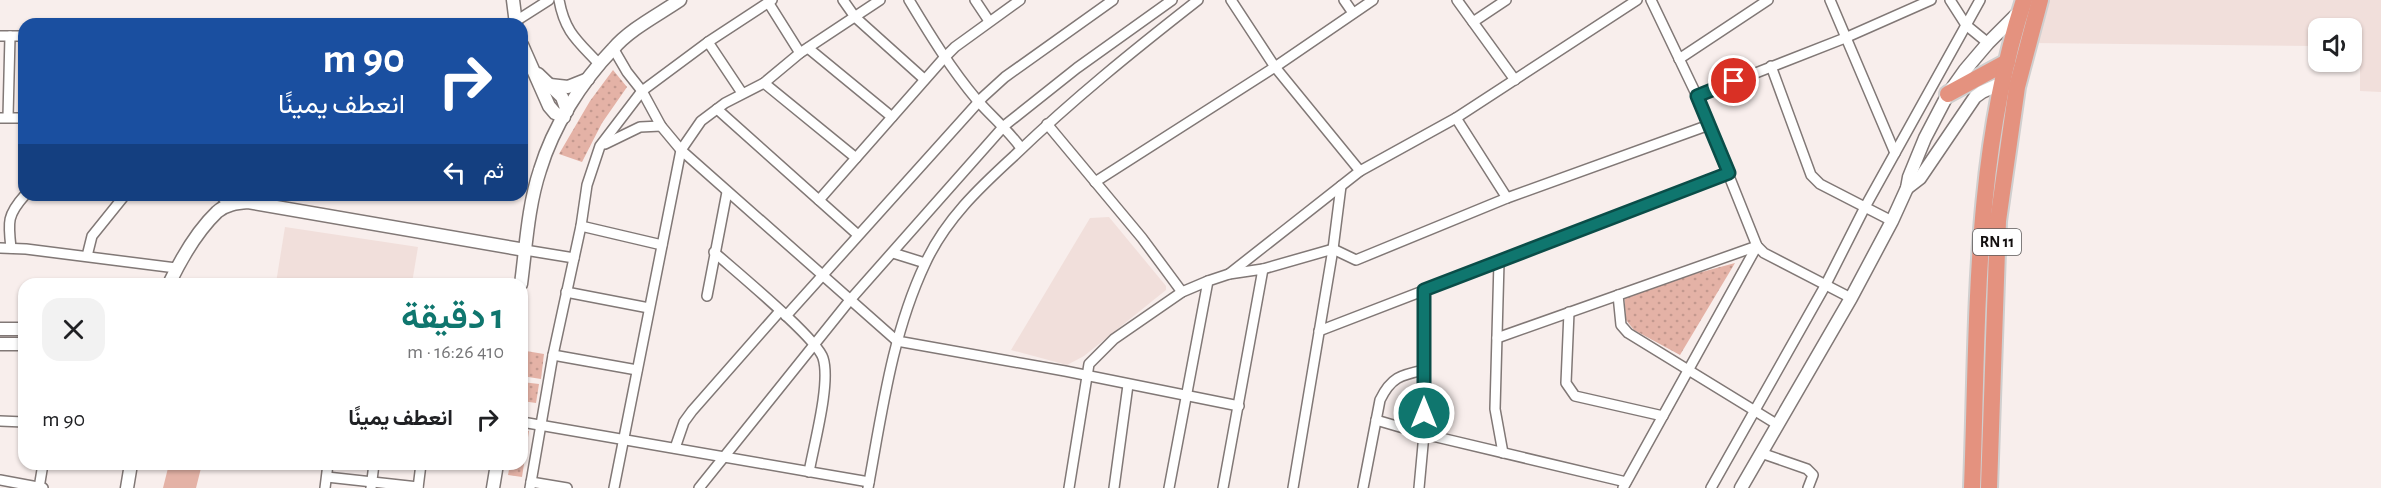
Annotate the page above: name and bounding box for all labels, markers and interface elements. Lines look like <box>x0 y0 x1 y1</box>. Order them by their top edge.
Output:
map controls <box>2308 18 2362 72</box>
button: sound <box>2308 18 2362 72</box>
text: 90 m <box>323 38 405 80</box>
icon: right <box>426 42 504 120</box>
pin <box>1708 55 1759 106</box>
icon: arrive <box>1717 64 1750 97</box>
text: انعطف يمينًا <box>278 91 405 118</box>
icon: left <box>438 156 471 189</box>
text: ثم <box>483 160 504 182</box>
road number: RN 11 <box>1973 229 2021 255</box>
button: close <box>42 298 105 361</box>
text: 1 دقيقة <box>401 299 504 335</box>
text: 410 m · 16:26 <box>407 342 504 362</box>
position arrow <box>1392 381 1456 445</box>
icon: right <box>471 403 504 436</box>
text: انعطف يمينًا <box>348 407 453 429</box>
text: 90 m <box>42 408 85 430</box>

